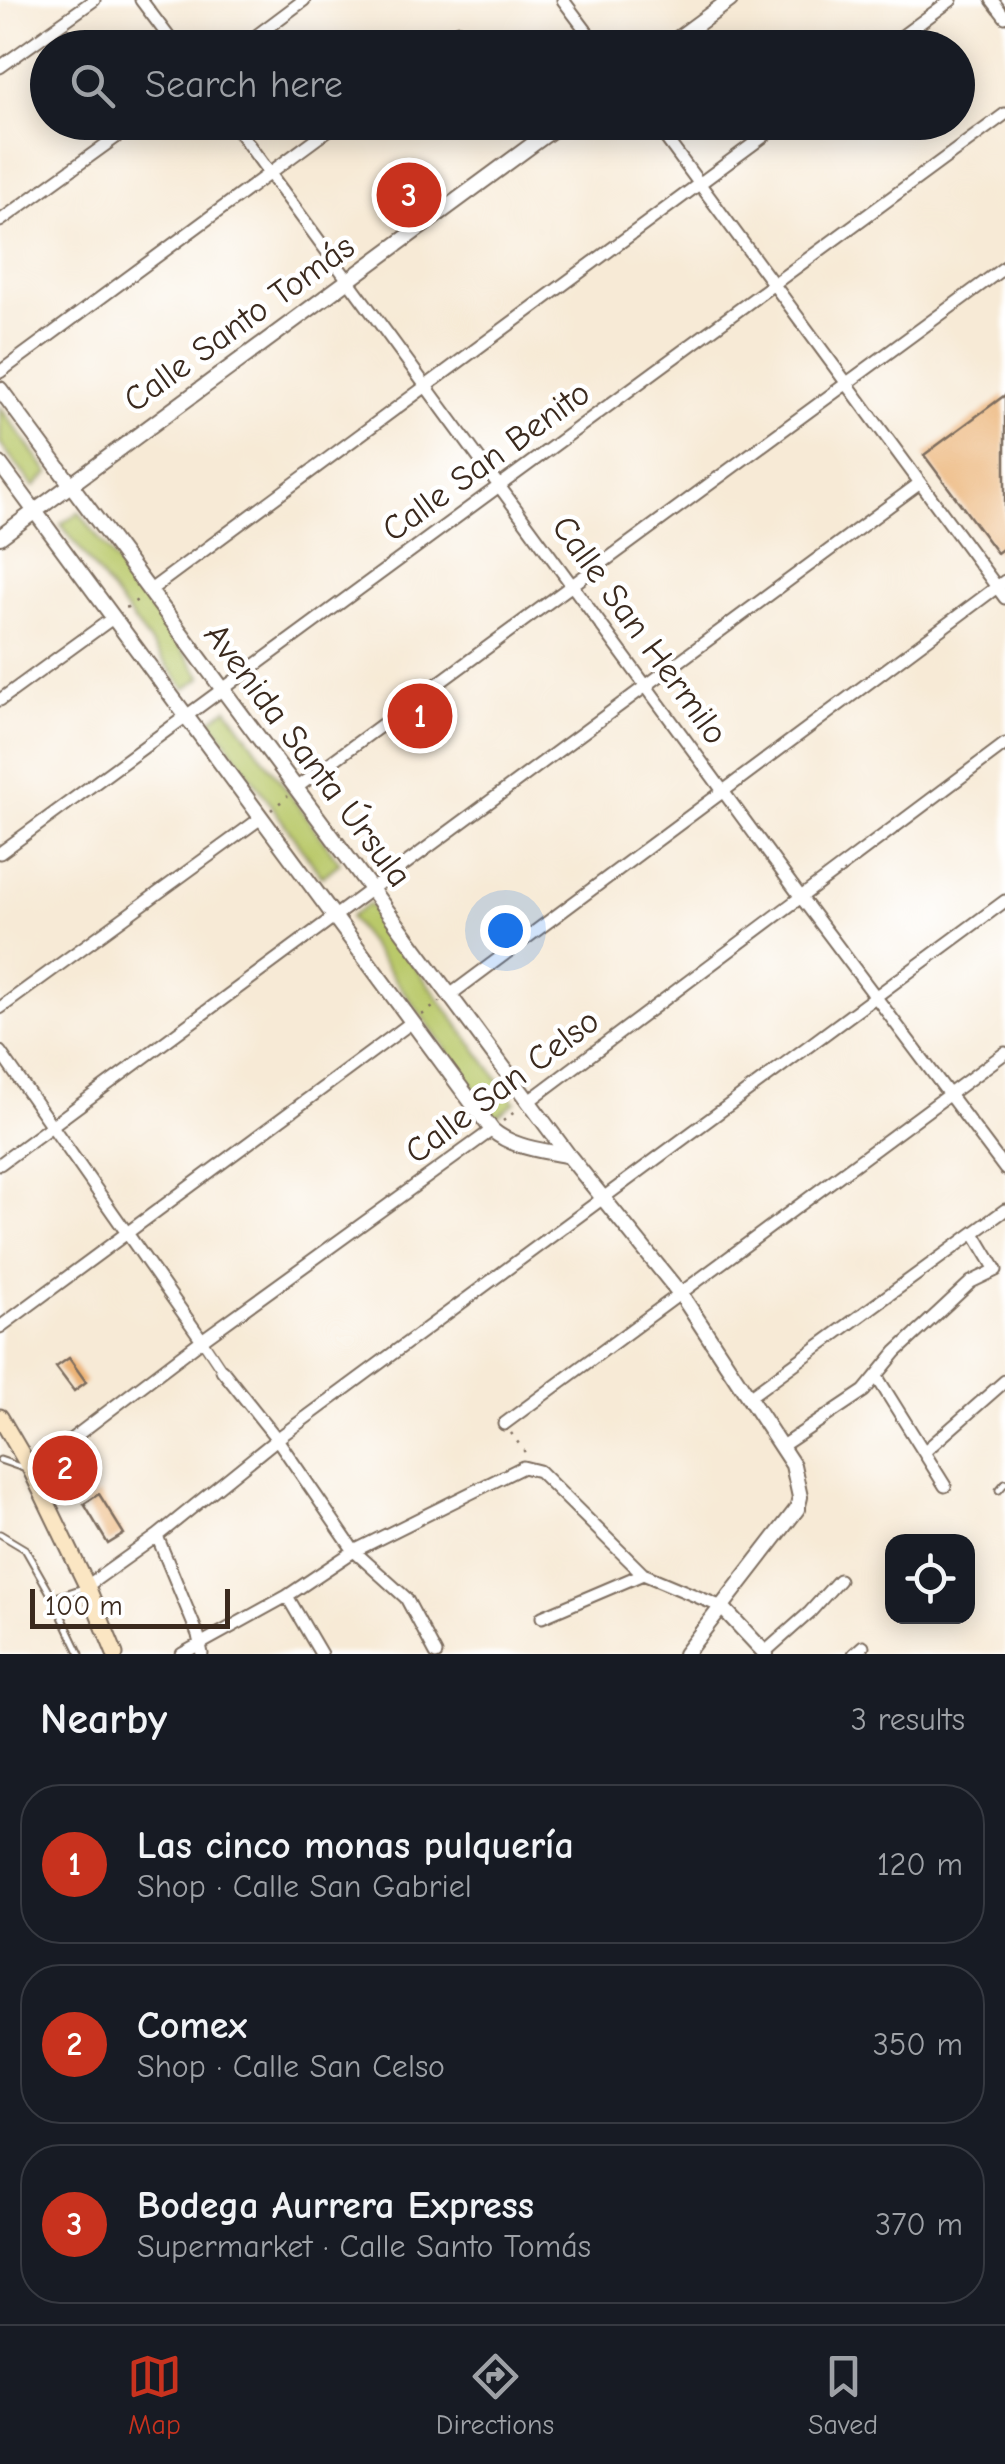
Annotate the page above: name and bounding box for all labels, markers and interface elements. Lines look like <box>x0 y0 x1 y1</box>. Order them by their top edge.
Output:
search box <box>30 30 975 140</box>
icon: search <box>65 58 120 113</box>
text: Search here <box>145 63 343 107</box>
pin: 3 <box>376 158 442 232</box>
street label: Calle Santo Tomás <box>116 226 362 420</box>
street label: Calle San Benito <box>374 372 598 550</box>
street label: Calle San Hermilo <box>543 508 737 752</box>
street label: Avenida Santa Úrsula <box>196 615 420 895</box>
pin: 1 <box>388 678 452 754</box>
your location <box>480 905 531 956</box>
street label: Calle San Celso <box>397 1000 607 1172</box>
pin: 2 <box>32 1430 98 1506</box>
map controls <box>885 1534 975 1624</box>
button: locate <box>885 1534 975 1624</box>
scale bar <box>30 1584 230 1628</box>
text: 100 m <box>45 1590 123 1622</box>
text: Nearby <box>40 1695 167 1744</box>
text: 3 results <box>851 1701 965 1738</box>
text: Las cinco monas pulquería <box>137 1824 574 1868</box>
text: 1 <box>68 1846 81 1883</box>
text: 120 m <box>877 1846 963 1883</box>
text: Shop · Calle San Gabriel <box>137 1868 472 1905</box>
text: Comex <box>137 2004 247 2048</box>
text: 2 <box>67 2026 82 2063</box>
text: 350 m <box>873 2026 963 2063</box>
text: Shop · Calle San Celso <box>137 2048 445 2085</box>
text: Bodega Aurrera Express <box>137 2184 534 2228</box>
text: 3 <box>67 2206 82 2243</box>
text: 370 m <box>875 2206 963 2243</box>
text: Supermarket · Calle Santo Tomás <box>137 2228 591 2265</box>
tab: Map <box>127 2349 182 2441</box>
tab: Directions <box>436 2349 554 2441</box>
tab: Saved <box>808 2349 878 2441</box>

